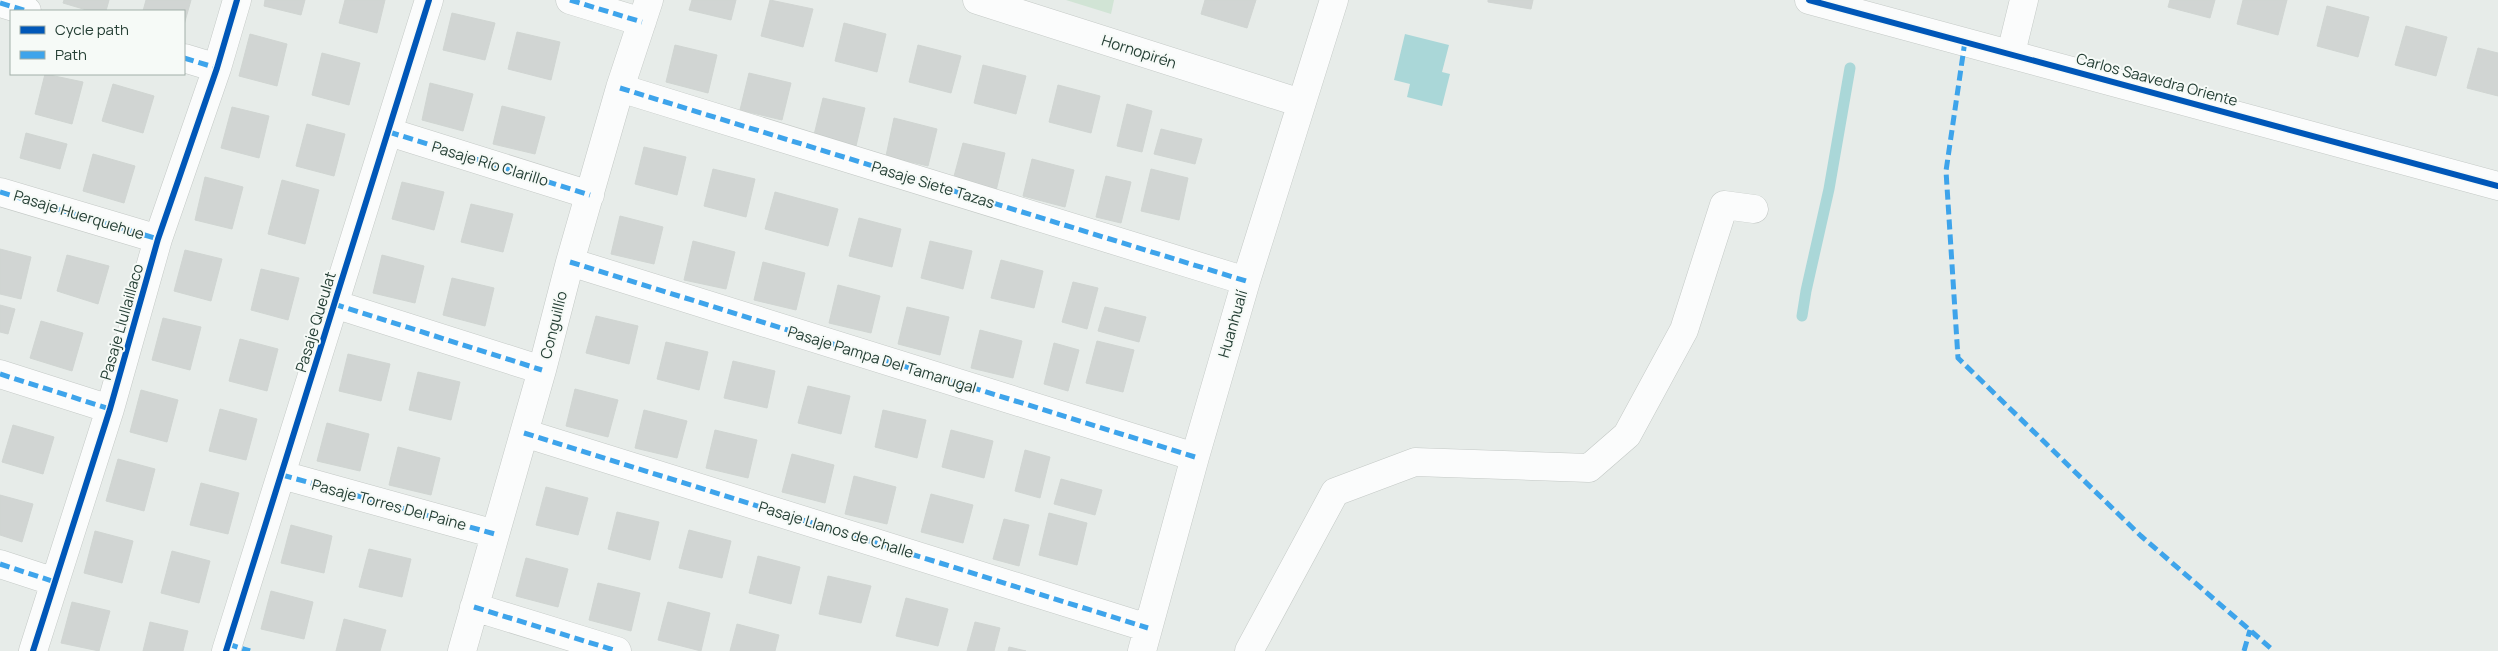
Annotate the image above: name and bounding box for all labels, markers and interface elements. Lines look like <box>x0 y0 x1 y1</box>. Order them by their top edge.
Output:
legend <box>10 10 185 75</box>
text: Cycle path <box>55 19 129 40</box>
street label: Hornopirén <box>1099 30 1179 74</box>
text: Path <box>55 44 87 65</box>
street label: Carlos Saavedra Oriente <box>2074 48 2240 111</box>
street label: Pasaje Río Clarillo <box>429 136 551 191</box>
street label: Pasaje Siete Tazas <box>869 156 997 213</box>
street label: Pasaje Huerquehue <box>11 185 147 244</box>
street label: Pasaje Llullaillaco <box>95 261 148 382</box>
street label: Pasaje Queulat <box>290 269 341 375</box>
street label: Huanhualí <box>1213 287 1252 360</box>
street label: Conguillío <box>535 289 572 361</box>
street label: Pasaje Pampa Del Tamarugal <box>785 321 979 398</box>
street label: Pasaje Torres Del Paine <box>310 474 469 535</box>
street label: Pasaje Llanos de Challe <box>756 496 917 563</box>

